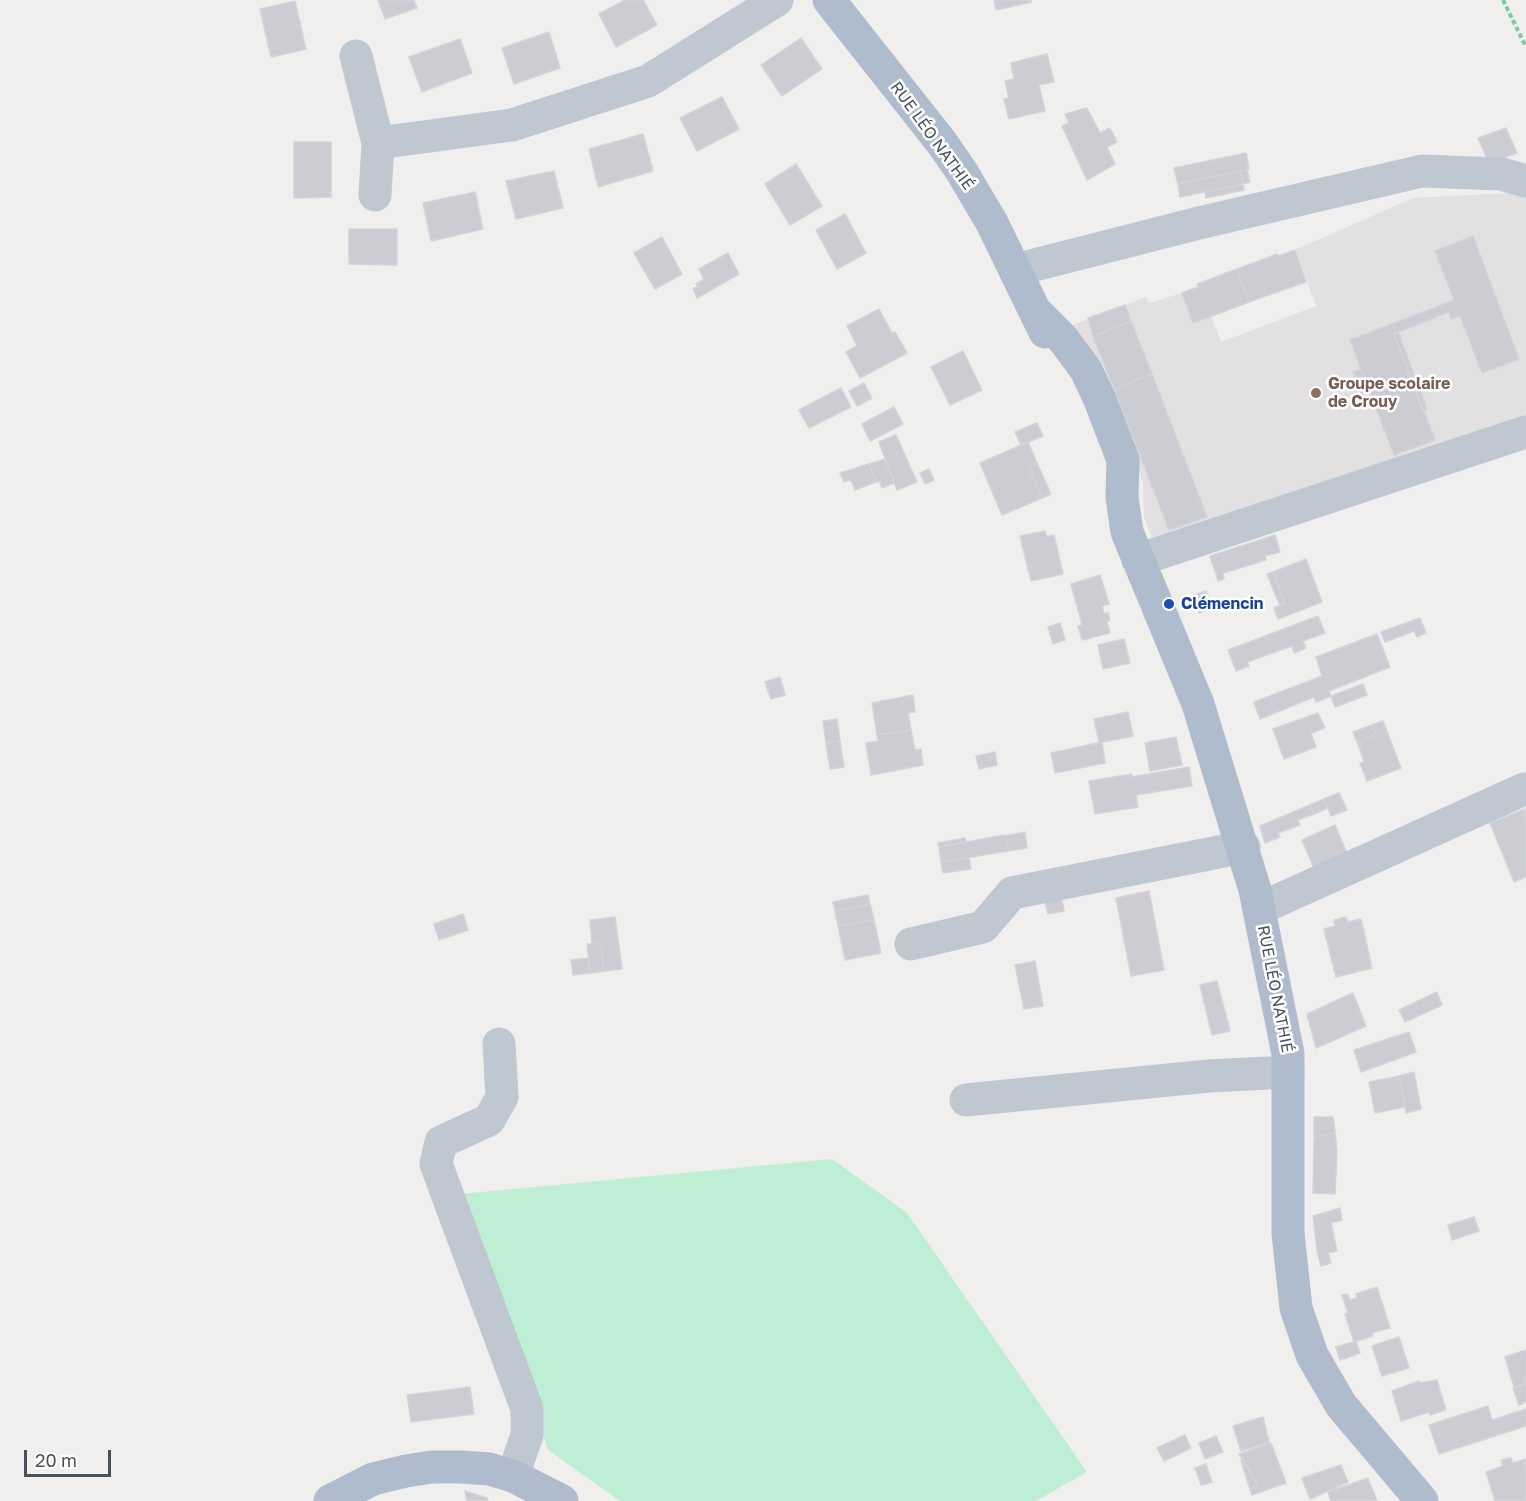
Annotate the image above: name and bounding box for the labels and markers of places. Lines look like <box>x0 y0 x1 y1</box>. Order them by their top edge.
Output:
place label: Groupe scolaire de Crouy <box>1328 374 1450 412</box>
marker: Groupe scolaire de Crouy <box>1309 386 1323 400</box>
place label: Clémencin <box>1181 594 1263 614</box>
marker: Clémencin <box>1162 597 1176 611</box>

